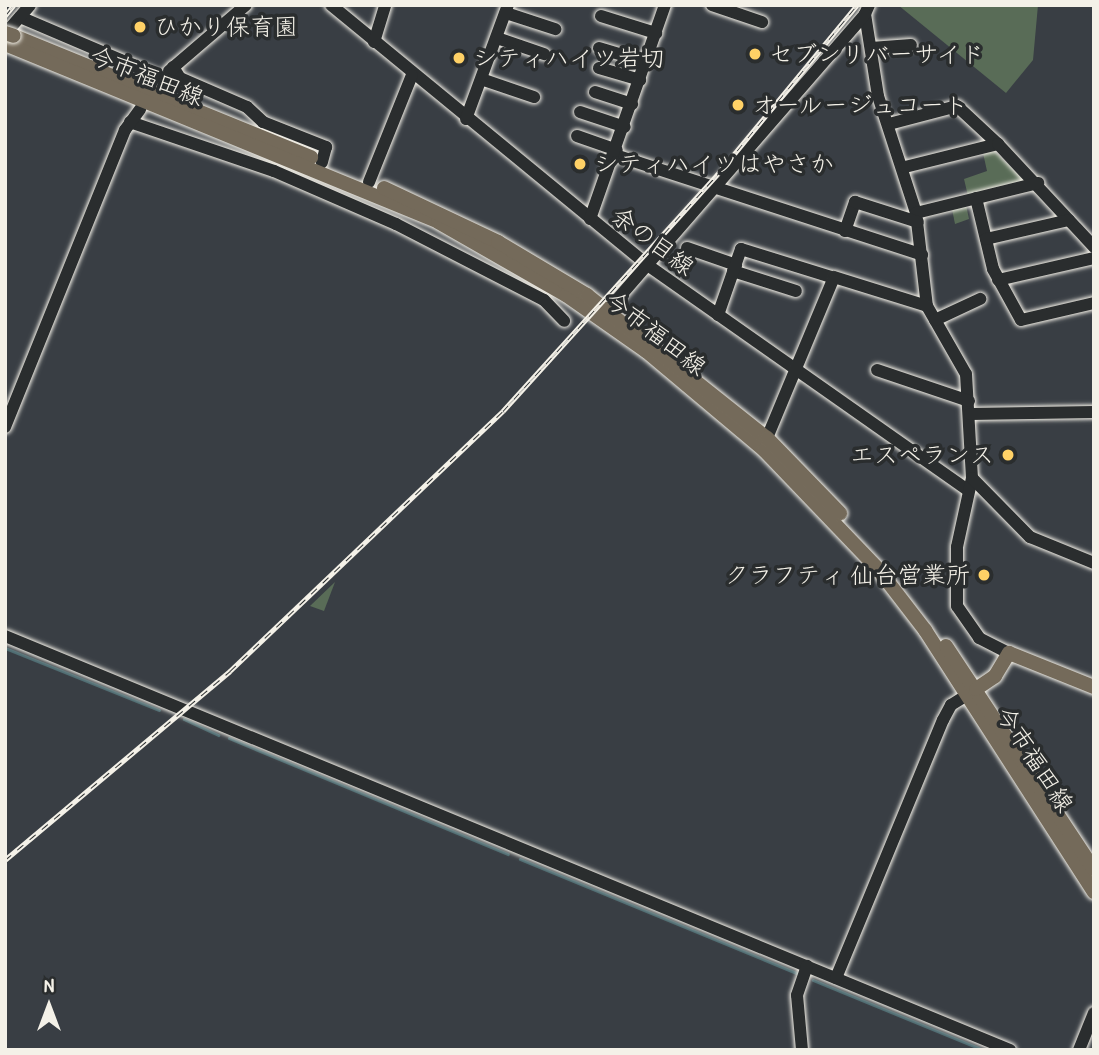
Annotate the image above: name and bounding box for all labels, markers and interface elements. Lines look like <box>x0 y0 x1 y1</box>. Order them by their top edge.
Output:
place label: ひかり保育園 <box>154 13 298 41</box>
marker: ひかり保育園 <box>132 19 148 35</box>
street label: 今市福田線 <box>86 40 208 112</box>
place label: セブンリバーサイド <box>769 40 985 68</box>
place label: シティハイツ岩切 <box>473 44 665 72</box>
marker: セブンリバーサイド <box>747 46 763 62</box>
marker: シティハイツ岩切 <box>451 50 467 66</box>
place label: オールージュコート <box>752 91 969 119</box>
marker: オールージュコート <box>730 97 746 113</box>
place label: シティハイツはやさか <box>594 150 834 178</box>
marker: シティハイツはやさか <box>572 156 588 172</box>
street label: 余の目線 <box>606 201 700 281</box>
street label: 今市福田線 <box>600 285 712 381</box>
place label: エスペランス <box>850 441 994 469</box>
marker: エスペランス <box>1000 447 1016 463</box>
place label: クラフティ 仙台営業所 <box>724 561 970 589</box>
marker: クラフティ 仙台営業所 <box>976 567 992 583</box>
street label: 今市福田線 <box>990 701 1080 817</box>
north arrow <box>14 971 84 1041</box>
text: N <box>44 972 54 998</box>

